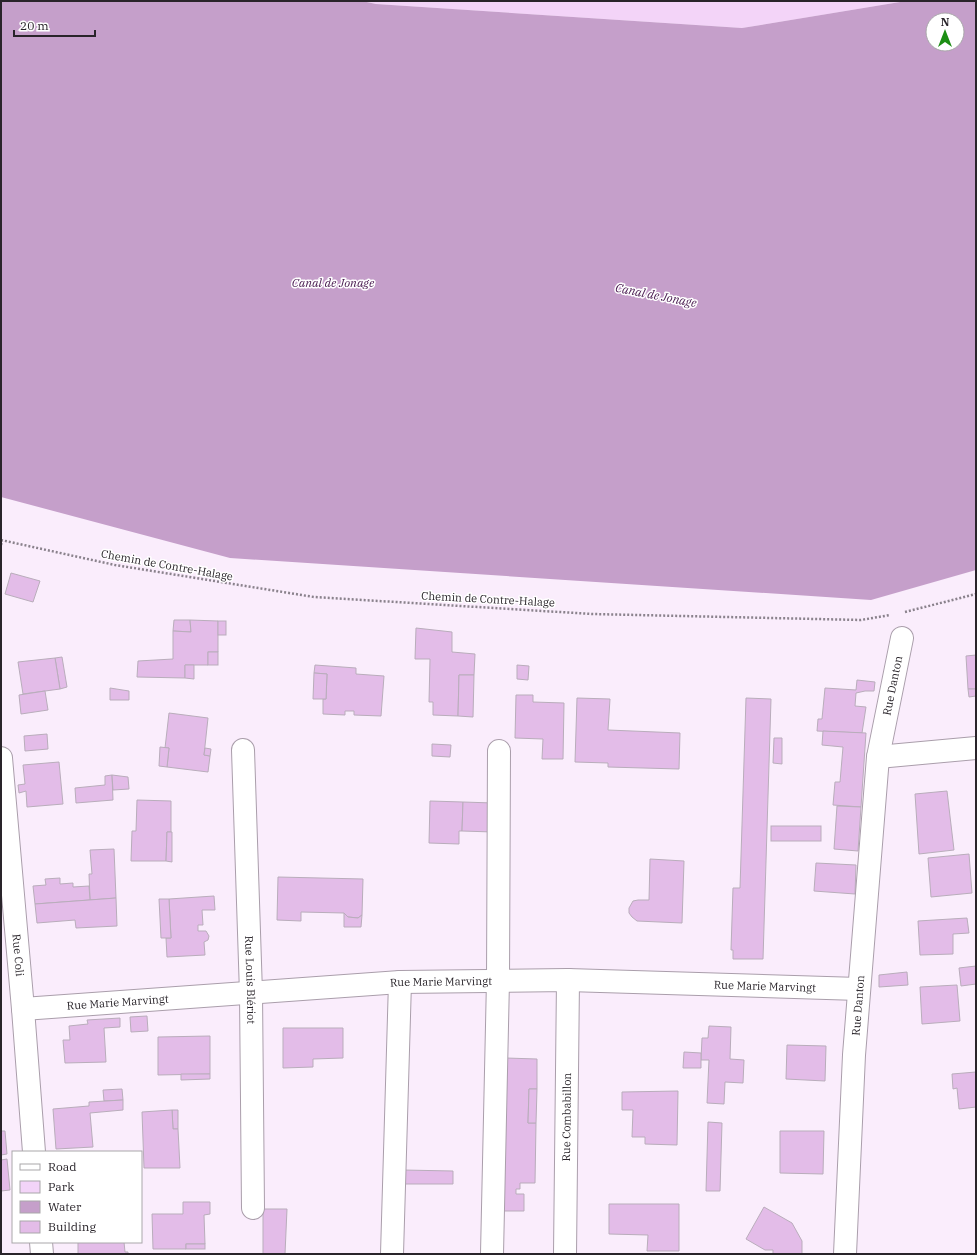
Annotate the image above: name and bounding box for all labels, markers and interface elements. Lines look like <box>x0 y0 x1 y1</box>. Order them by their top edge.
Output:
scale bar <box>14 12 95 38</box>
north arrow <box>925 12 965 52</box>
text: N <box>941 15 950 29</box>
text: 20 m <box>20 18 49 33</box>
water label: Canal de Jonage <box>292 275 375 290</box>
water label: Canal de Jonage <box>614 280 699 310</box>
street label: Chemin de Contre-Halage <box>100 547 234 584</box>
street label: Chemin de Contre-Halage <box>421 589 555 609</box>
street label: Rue Danton <box>880 655 905 717</box>
street label: Rue Coli <box>9 933 27 978</box>
street label: Rue Louis Blériot <box>242 935 258 1024</box>
street label: Rue Marie Marvingt <box>390 974 492 990</box>
street label: Rue Danton <box>849 975 867 1036</box>
street label: Rue Marie Marvingt <box>714 978 816 995</box>
street label: Rue Marie Marvingt <box>66 992 169 1013</box>
street label: Rue Combabillon <box>559 1072 574 1162</box>
legend <box>12 1151 142 1243</box>
text: Road <box>48 1159 77 1174</box>
text: Park <box>48 1179 74 1194</box>
text: Water <box>48 1199 82 1214</box>
text: Building <box>48 1219 96 1234</box>

